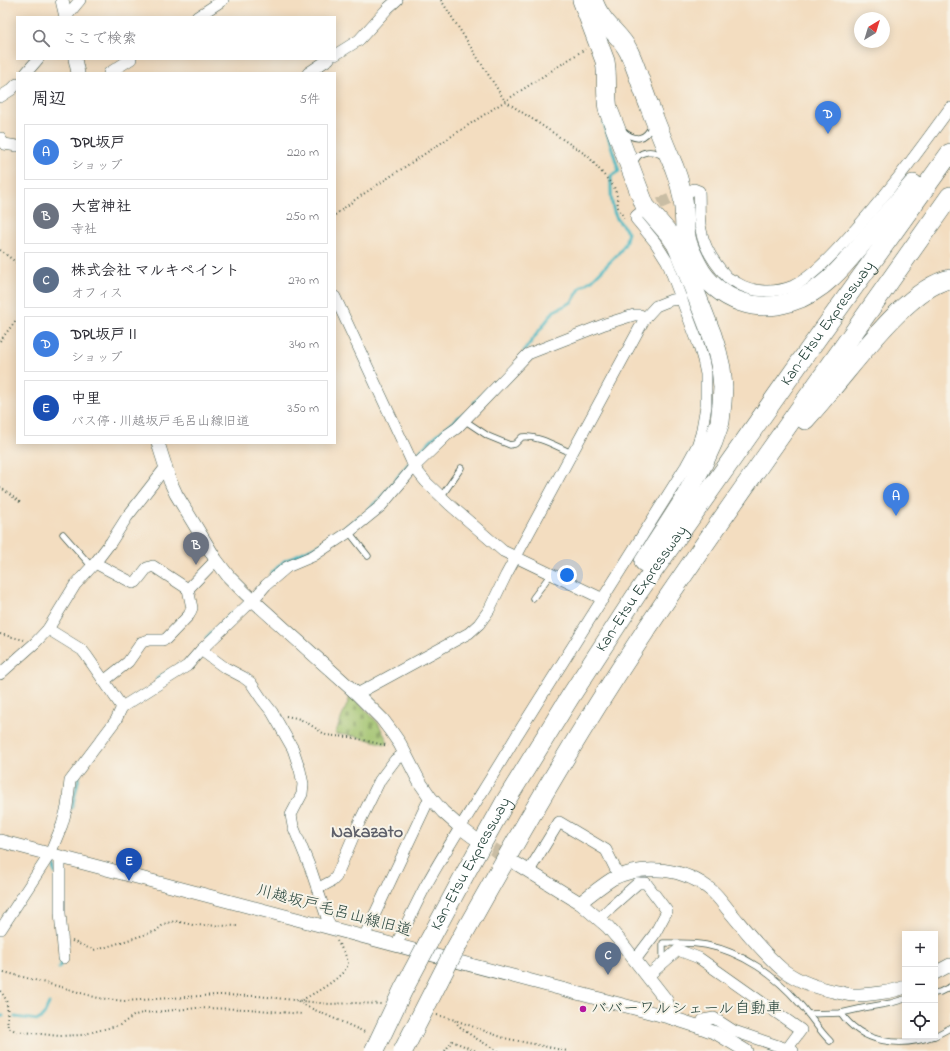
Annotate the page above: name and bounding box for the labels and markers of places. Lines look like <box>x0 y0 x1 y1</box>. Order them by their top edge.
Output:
pin: D <box>815 101 841 134</box>
pin: A <box>883 483 909 516</box>
pin: B <box>183 532 209 565</box>
pin: E <box>116 848 142 881</box>
pin: C <box>595 942 621 975</box>
place label: ババーワルシェール自動車 <box>591 997 782 1021</box>
marker: ババーワルシェール自動車 <box>578 1004 588 1014</box>

